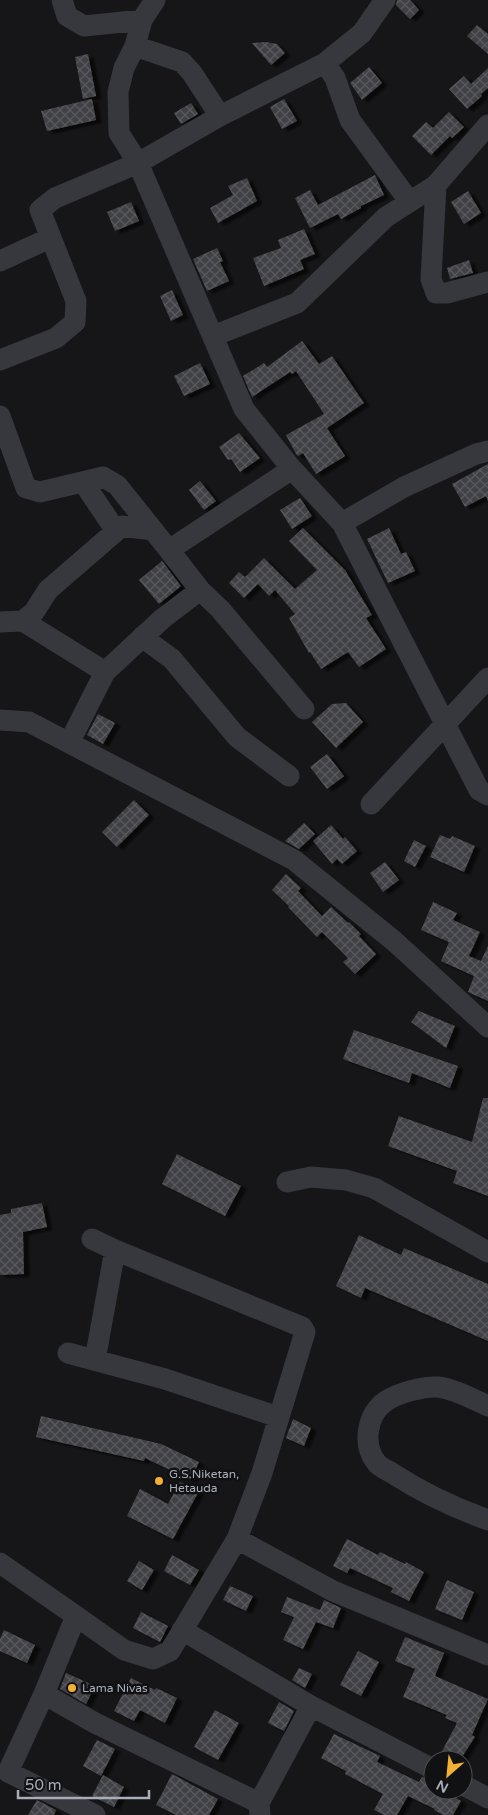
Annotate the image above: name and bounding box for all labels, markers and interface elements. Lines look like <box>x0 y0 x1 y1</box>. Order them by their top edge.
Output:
place label: G.S.Niketan, Hetauda <box>169 1467 239 1495</box>
marker: G.S.Niketan, Hetauda <box>153 1475 165 1487</box>
place label: Lama Nivas <box>82 1681 148 1695</box>
marker: Lama Nivas <box>66 1682 78 1694</box>
north arrow <box>423 1750 473 1800</box>
scale bar <box>18 1768 149 1800</box>
text: 50 m <box>25 1776 62 1794</box>
text: N <box>433 1776 451 1796</box>

